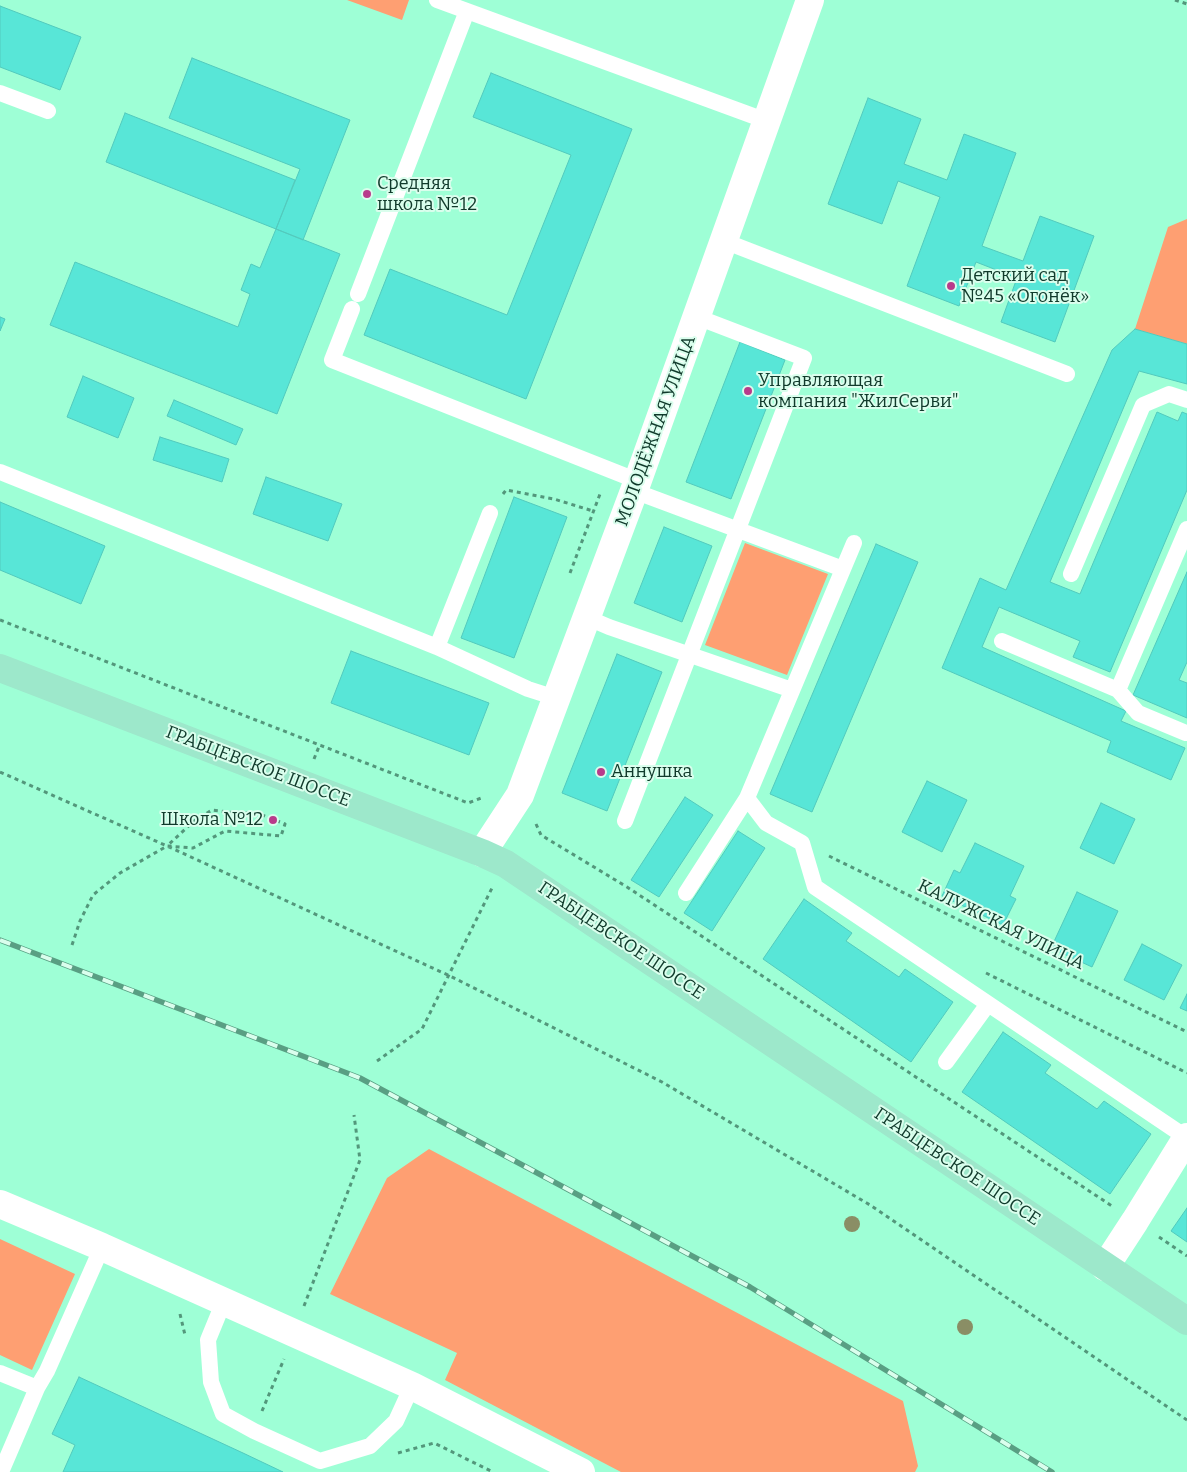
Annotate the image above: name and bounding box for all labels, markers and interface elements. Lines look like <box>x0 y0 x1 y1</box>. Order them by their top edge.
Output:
place label: Средняя школа №12 <box>377 173 477 215</box>
marker: Средняя школа №12 <box>361 188 373 200</box>
place label: Детский сад №45 «Огонёк» <box>961 265 1089 308</box>
marker: Детский сад №45 «Огонёк» <box>945 280 957 292</box>
street label: МОЛОДЁЖНАЯ УЛИЦА <box>611 333 701 529</box>
place label: Управляющая компания "ЖилСерви" <box>758 370 959 412</box>
marker: Управляющая компания "ЖилСерви" <box>742 385 754 397</box>
street label: ГРАБЦЕВСКОЕ ШОССЕ <box>163 722 353 812</box>
place label: Аннушка <box>611 761 692 783</box>
marker: Аннушка <box>595 766 607 778</box>
place label: Школа №12 <box>161 809 263 831</box>
marker: Школа №12 <box>267 814 279 826</box>
street label: КАЛУЖСКАЯ УЛИЦА <box>914 875 1088 975</box>
street label: ГРАБЦЕВСКОЕ ШОССЕ <box>534 877 708 1005</box>
street label: ГРАБЦЕВСКОЕ ШОССЕ <box>870 1103 1044 1231</box>

